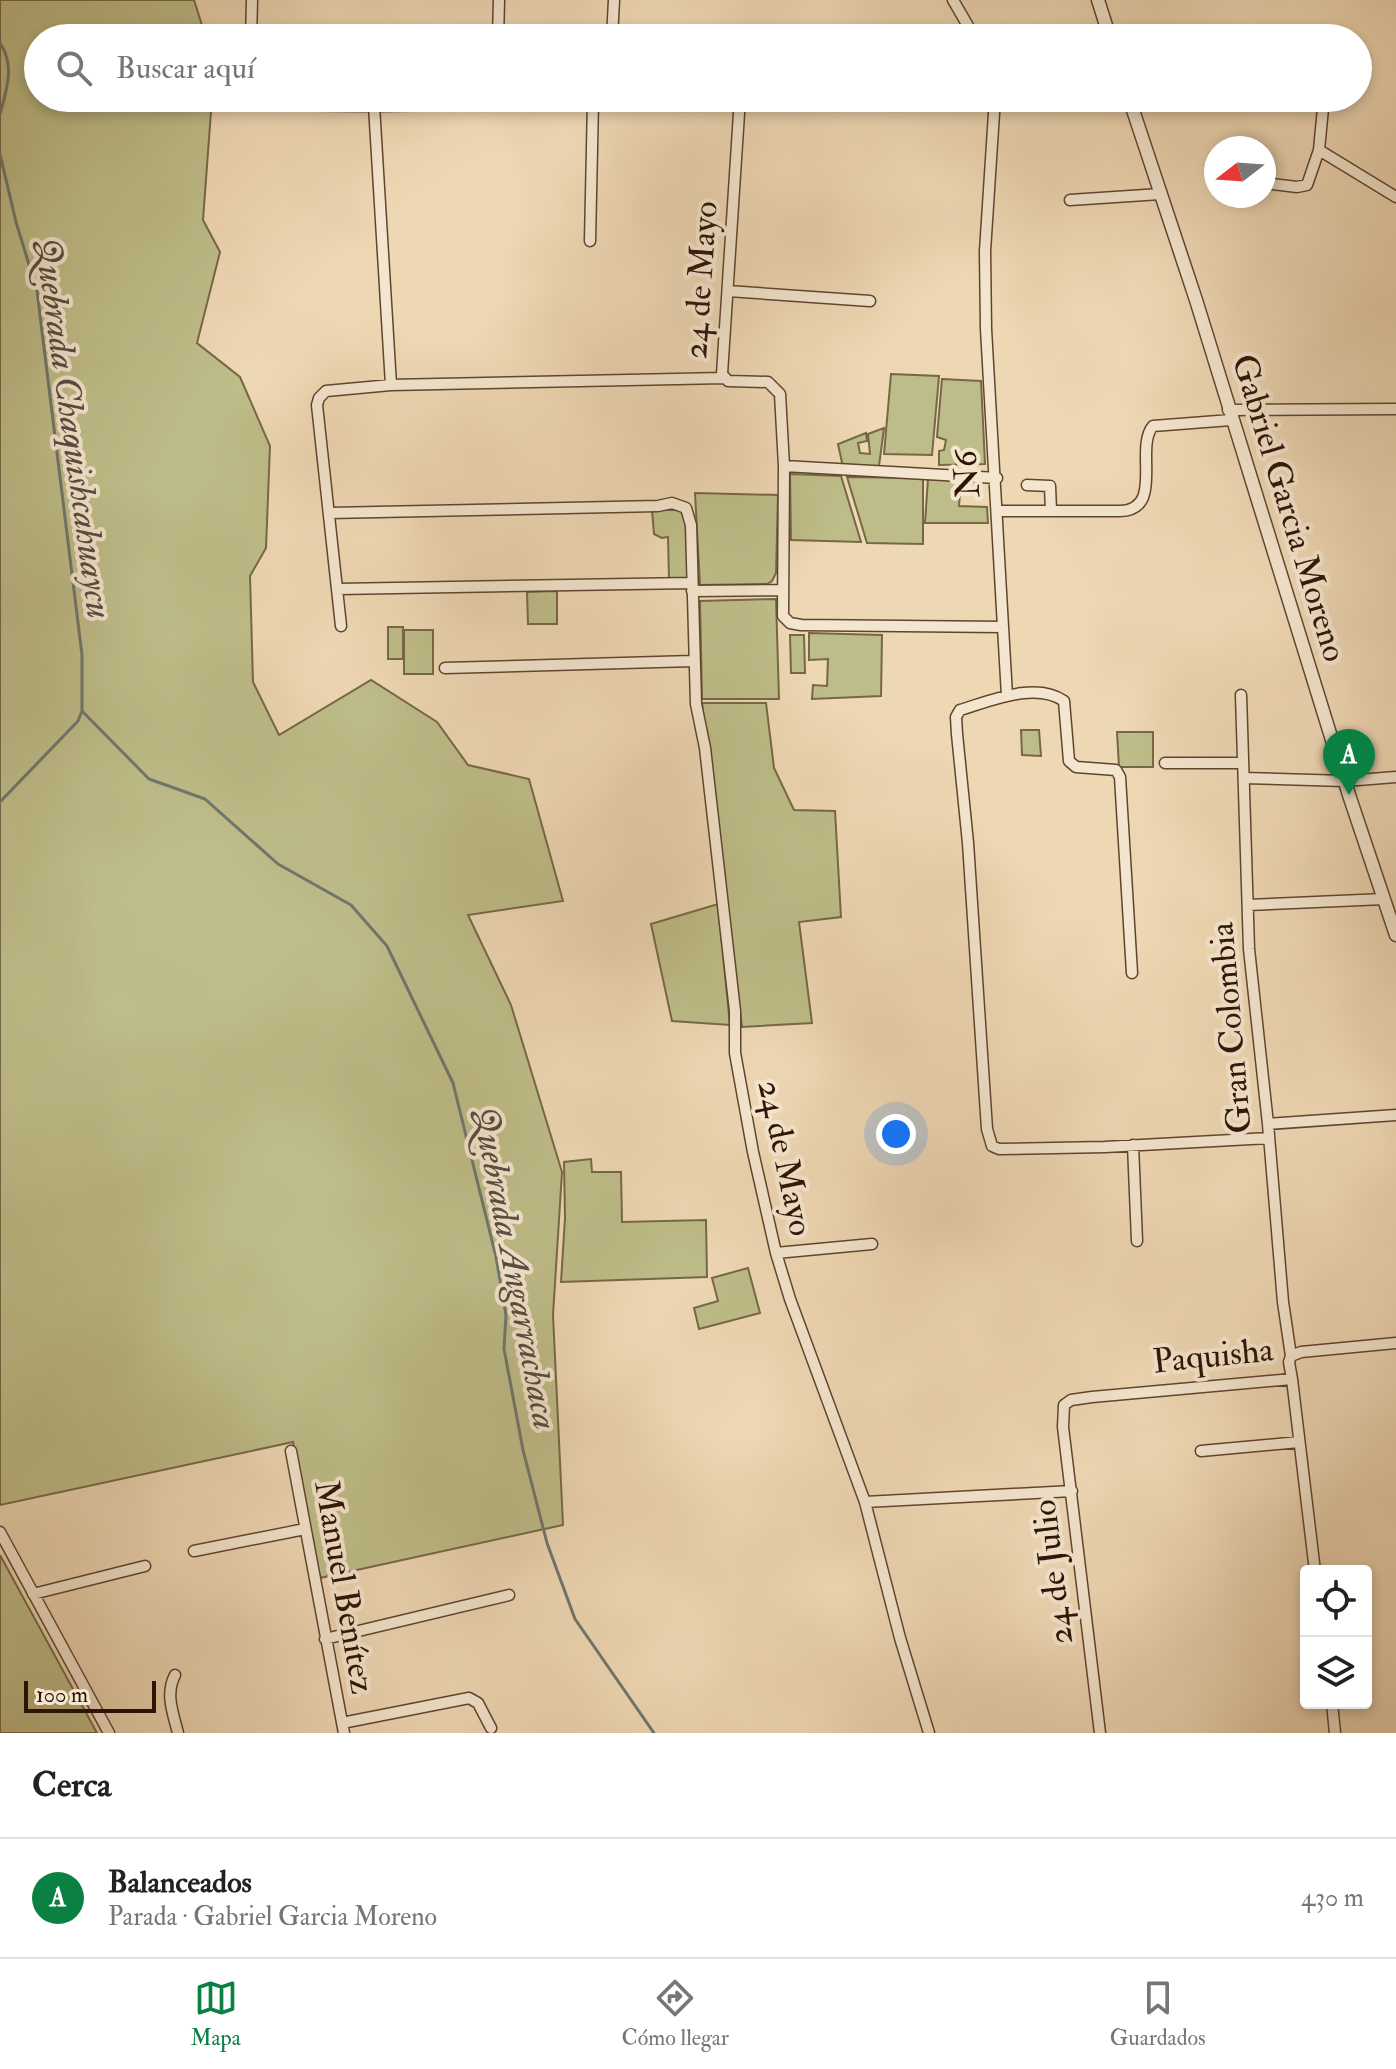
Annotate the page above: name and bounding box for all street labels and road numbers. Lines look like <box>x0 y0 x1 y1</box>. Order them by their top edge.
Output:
street label: 24 de Mayo <box>674 200 728 360</box>
street label: Gabriel Garcia Moreno <box>1222 349 1356 667</box>
street label: N6 <box>944 447 990 499</box>
street label: Gran Colombia <box>1200 920 1262 1135</box>
street label: 24 de Mayo <box>748 1076 822 1240</box>
street label: Paquisha <box>1151 1328 1276 1384</box>
street label: Manuel Benítez <box>304 1477 384 1697</box>
street label: 24 de Julio <box>1023 1497 1083 1647</box>

